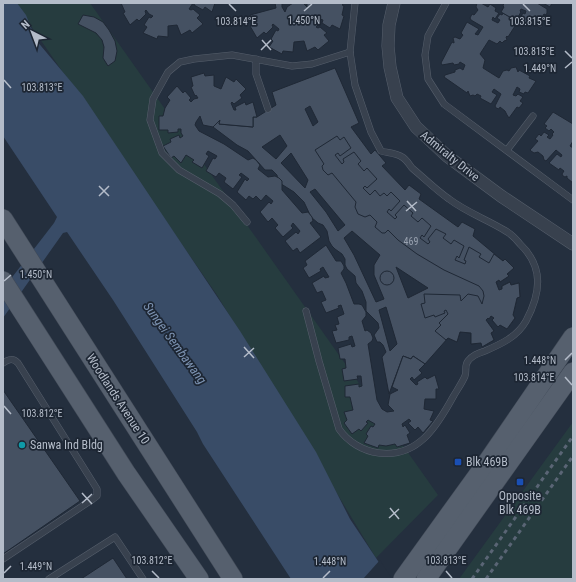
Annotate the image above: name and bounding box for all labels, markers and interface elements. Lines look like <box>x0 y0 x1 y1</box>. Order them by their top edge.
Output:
north arrow <box>12 12 52 52</box>
text: 1.450°N <box>288 15 320 26</box>
text: 103.814°E <box>216 16 257 27</box>
text: 103.815°E <box>510 16 551 27</box>
text: N <box>19 18 33 32</box>
text: 103.815°E <box>514 46 555 57</box>
text: 1.449°N <box>524 63 556 74</box>
text: 103.813°E <box>22 82 63 93</box>
street label: Admiralty Drive <box>418 128 483 184</box>
house number: 469 <box>404 236 418 247</box>
text: 1.450°N <box>20 269 52 280</box>
water label: Sungei Sembawang <box>140 299 210 387</box>
street label: Woodlands Avenue 10 <box>84 351 152 447</box>
text: 1.448°N <box>524 355 556 366</box>
text: 103.814°E <box>514 372 555 383</box>
text: 103.812°E <box>22 408 63 419</box>
place label: Sanwa Ind Bldg <box>30 438 103 452</box>
marker: Sanwa Ind Bldg <box>17 440 27 450</box>
place label: Blk 469B <box>466 455 508 469</box>
marker: Blk 469B <box>453 457 463 467</box>
marker: Opposite Blk 469B <box>515 477 525 487</box>
place label: Opposite Blk 469B <box>499 489 542 517</box>
text: 103.812°E <box>132 555 173 566</box>
text: 103.813°E <box>426 555 467 566</box>
text: 1.448°N <box>314 556 346 567</box>
text: 1.449°N <box>20 561 52 572</box>

